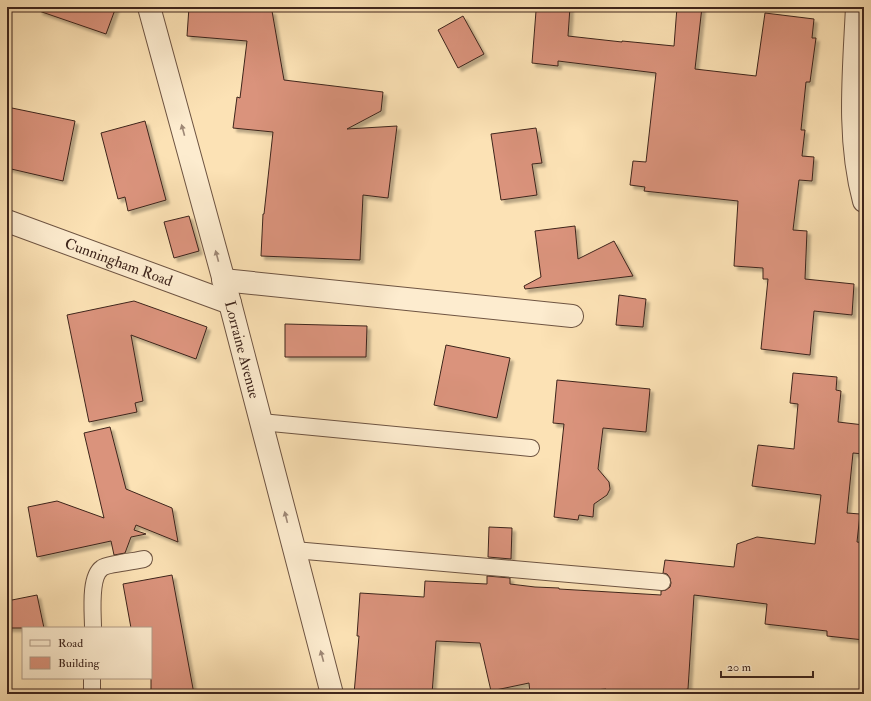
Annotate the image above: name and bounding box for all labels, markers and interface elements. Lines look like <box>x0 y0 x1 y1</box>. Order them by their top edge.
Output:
one-way arrow <box>180 124 186 136</box>
street label: Cunningham Road <box>62 234 176 291</box>
one-way arrow <box>214 250 220 262</box>
street label: Lorraine Avenue <box>220 299 264 400</box>
one-way arrow <box>283 511 289 523</box>
legend <box>22 627 152 679</box>
text: Road <box>58 636 83 651</box>
one-way arrow <box>319 650 325 662</box>
scale bar <box>721 653 813 679</box>
text: Building <box>58 656 101 671</box>
text: 20 m <box>727 660 752 675</box>

